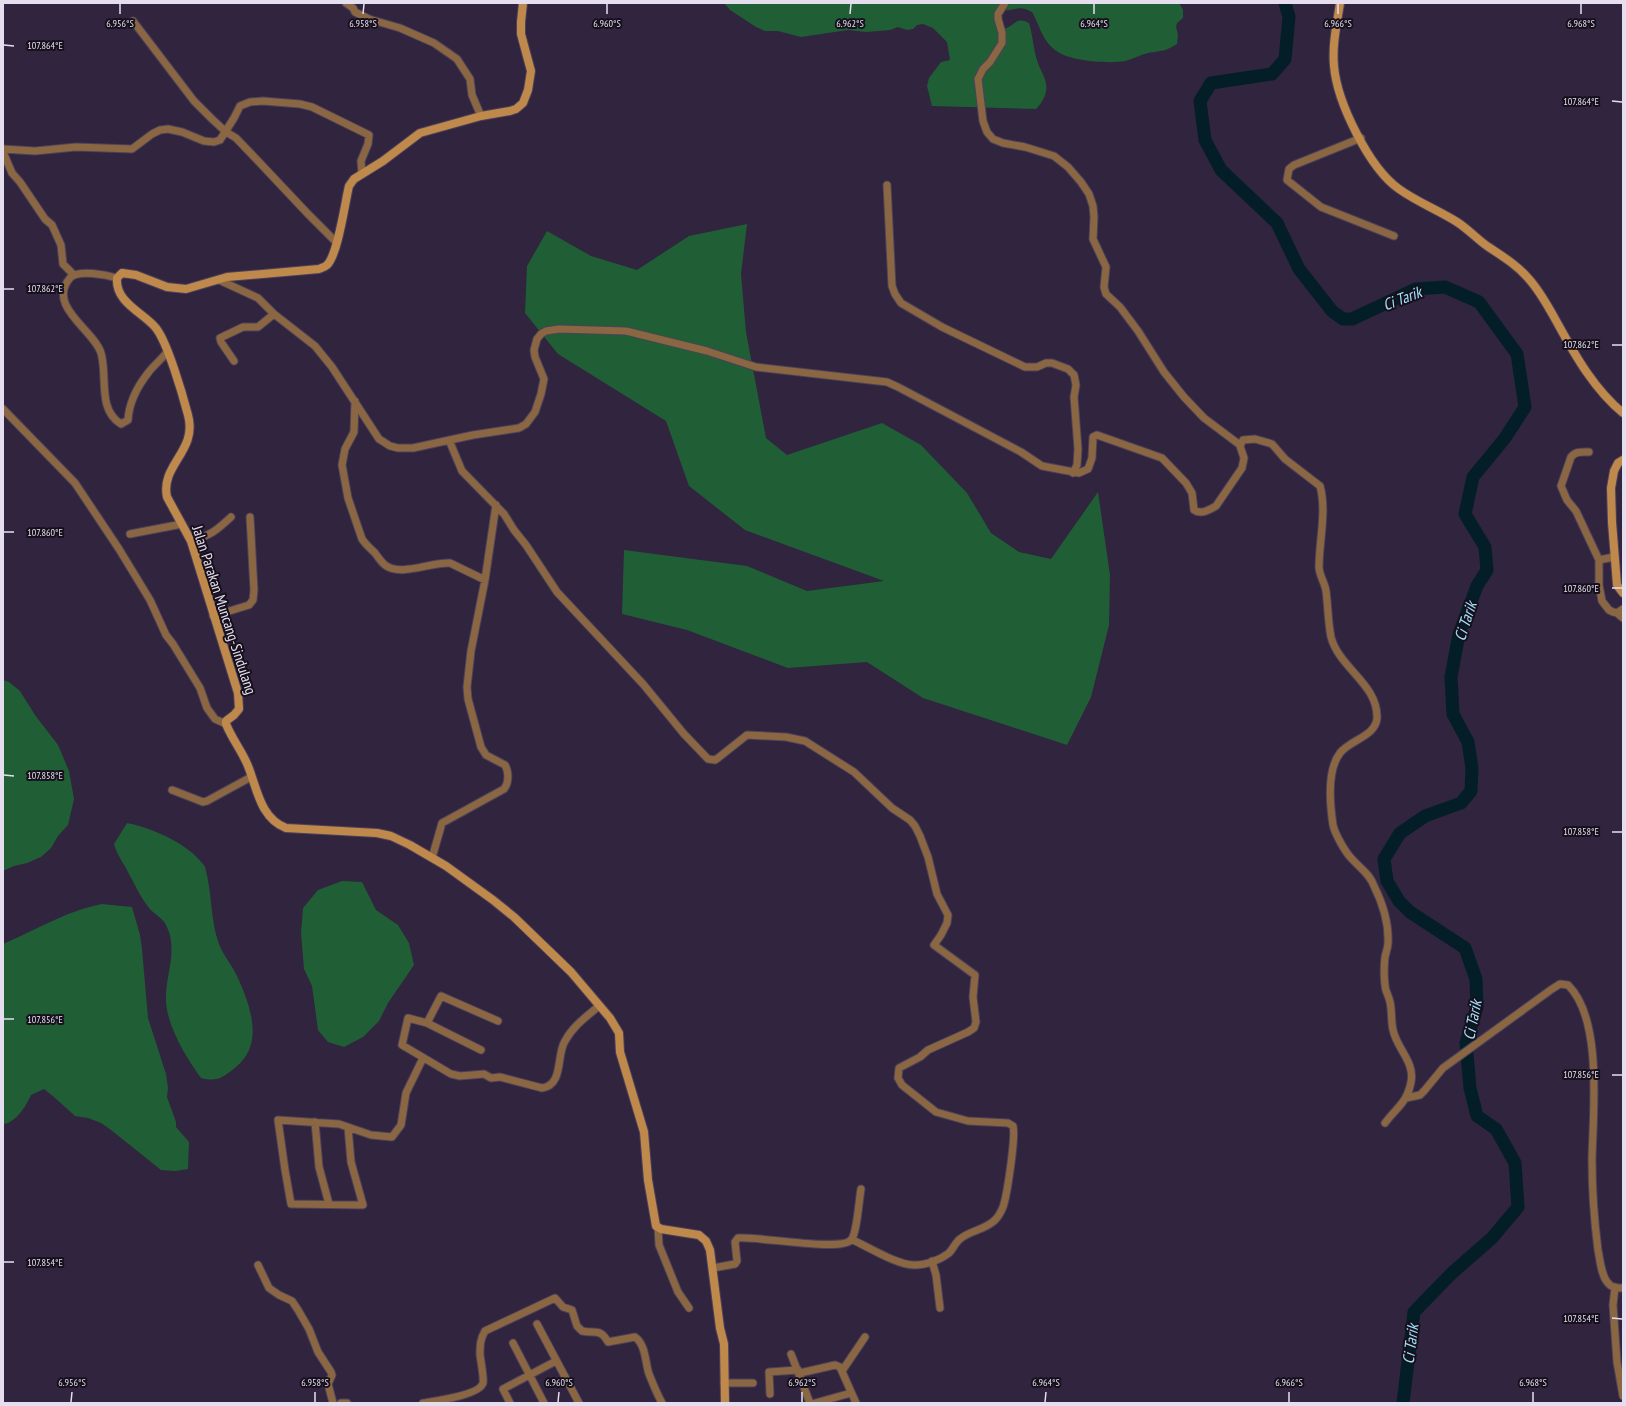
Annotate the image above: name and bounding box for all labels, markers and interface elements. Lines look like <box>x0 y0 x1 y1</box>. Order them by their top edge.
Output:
text: 6.956°S <box>106 17 134 30</box>
text: 6.958°S <box>349 17 377 30</box>
text: 6.960°S <box>593 17 621 30</box>
text: 6.962°S <box>836 17 864 30</box>
text: 6.964°S <box>1080 17 1108 30</box>
text: 6.966°S <box>1324 17 1352 30</box>
text: 6.968°S <box>1567 17 1595 30</box>
text: 107.864°E <box>27 39 63 52</box>
text: 107.864°E <box>1563 95 1599 108</box>
water label: Ci Tarik <box>1380 281 1426 315</box>
text: 107.862°E <box>27 282 63 295</box>
text: 107.862°E <box>1563 338 1599 351</box>
street label: Jalan Parakan Muncang-Sindulang <box>188 522 261 697</box>
text: 107.860°E <box>27 526 63 539</box>
text: 107.860°E <box>1563 582 1599 595</box>
water label: Ci Tarik <box>1449 597 1481 643</box>
text: 107.858°E <box>27 769 63 782</box>
text: 107.858°E <box>1563 825 1599 838</box>
water label: Ci Tarik <box>1458 997 1486 1042</box>
text: 107.856°E <box>27 1013 63 1026</box>
text: 107.856°E <box>1563 1068 1599 1081</box>
text: 107.854°E <box>27 1256 63 1269</box>
text: 107.854°E <box>1563 1312 1599 1325</box>
water label: Ci Tarik <box>1398 1321 1423 1365</box>
text: 6.956°S <box>58 1376 86 1389</box>
text: 6.958°S <box>301 1376 329 1389</box>
text: 6.960°S <box>545 1376 573 1389</box>
text: 6.962°S <box>788 1376 816 1389</box>
text: 6.964°S <box>1032 1376 1060 1389</box>
text: 6.966°S <box>1275 1376 1303 1389</box>
text: 6.968°S <box>1519 1376 1547 1389</box>

